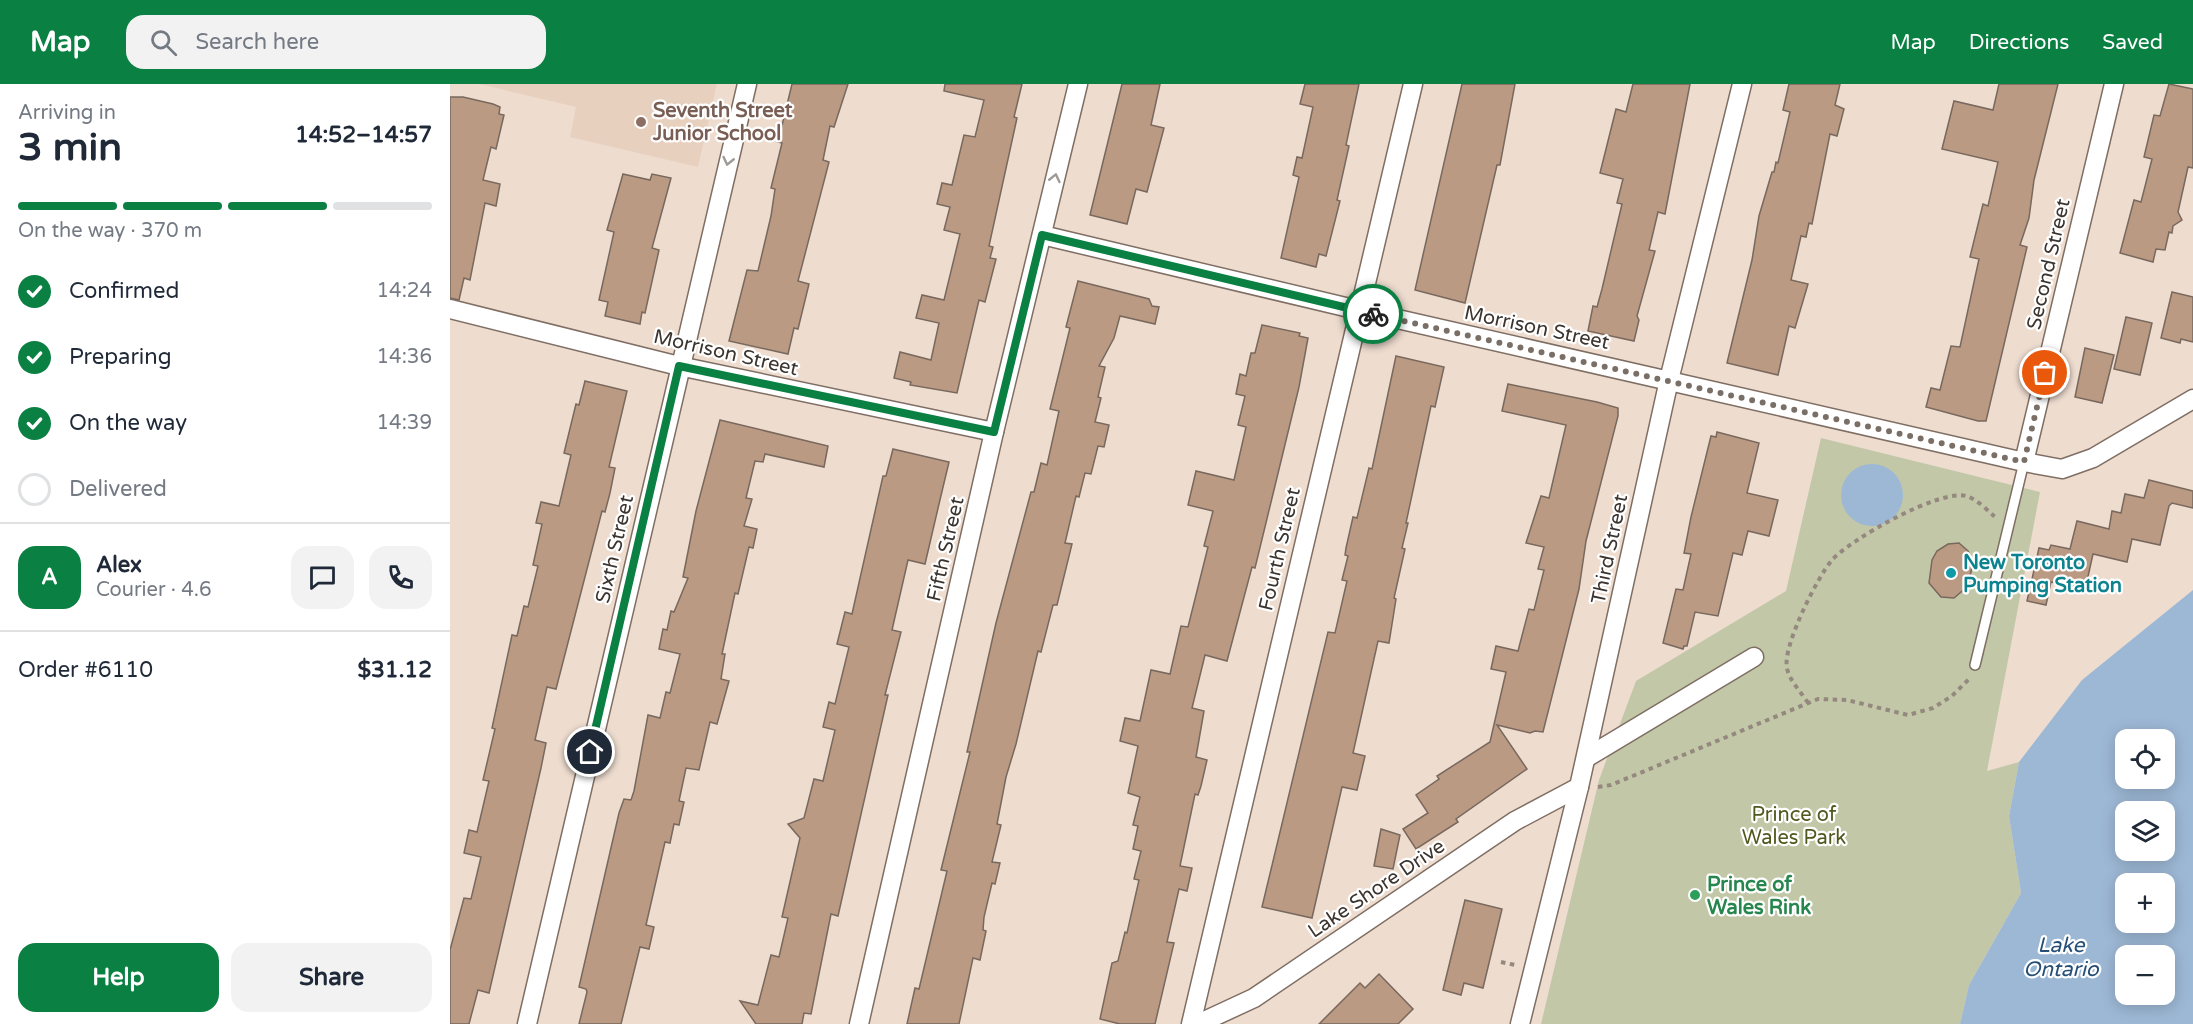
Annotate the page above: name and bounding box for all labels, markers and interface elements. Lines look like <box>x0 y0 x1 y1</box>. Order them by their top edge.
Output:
search box <box>126 15 546 69</box>
text: Map <box>30 25 90 59</box>
icon: search <box>147 26 180 59</box>
text: Search here <box>195 29 319 55</box>
text: Map <box>1890 30 1936 55</box>
text: Directions <box>1969 30 2069 55</box>
text: Saved <box>2102 30 2163 55</box>
place label: Seventh Street Junior School <box>652 99 793 146</box>
text: Arriving in <box>18 101 116 125</box>
marker: Seventh Street Junior School <box>634 115 648 129</box>
text: 14:52–14:57 <box>295 122 432 148</box>
text: 3 min <box>18 124 122 171</box>
one-way arrow <box>723 156 736 166</box>
one-way arrow <box>1048 173 1061 183</box>
street label: Second Street <box>2022 196 2076 332</box>
text: On the way · 370 m <box>18 219 202 243</box>
icon: check <box>18 275 51 308</box>
text: Confirmed <box>69 278 179 304</box>
text: 14:24 <box>377 279 432 303</box>
courier <box>1343 284 1403 344</box>
icon: bike <box>1357 298 1390 331</box>
street label: Morrison Street <box>1462 301 1612 355</box>
street label: Morrison Street <box>651 325 801 381</box>
icon: check <box>18 341 51 374</box>
text: Preparing <box>69 344 172 370</box>
text: 14:36 <box>377 345 432 369</box>
pin <box>2019 347 2070 398</box>
icon: bag <box>2028 356 2061 389</box>
icon: check <box>18 407 51 440</box>
text: On the way <box>69 410 187 436</box>
text: 14:39 <box>377 411 432 435</box>
text: Delivered <box>69 476 167 502</box>
street label: Fourth Street <box>1254 485 1306 613</box>
street label: Third Street <box>1587 492 1633 606</box>
street label: Sixth Street <box>591 493 639 606</box>
street label: Fifth Street <box>922 494 970 604</box>
button: chat <box>291 546 354 609</box>
button: phone <box>369 546 432 609</box>
place label: New Toronto Pumping Station <box>1963 551 2122 598</box>
text: Alex <box>96 552 142 578</box>
text: A <box>41 564 58 590</box>
marker: New Toronto Pumping Station <box>1944 566 1958 580</box>
text: Courier · 4.6 <box>96 578 211 602</box>
text: Order #6110 <box>18 657 153 683</box>
text: $31.12 <box>357 657 432 683</box>
pin <box>564 726 615 777</box>
map controls <box>2115 729 2175 1005</box>
button: locate <box>2115 729 2175 789</box>
icon: home <box>573 735 606 768</box>
button: layers <box>2115 801 2175 861</box>
park label: Prince of Wales Park <box>1742 803 1846 850</box>
street label: Lake Shore Drive <box>1304 834 1449 943</box>
place label: Prince of Wales Rink <box>1707 873 1811 920</box>
button: + <box>2115 873 2175 933</box>
marker: Prince of Wales Rink <box>1688 888 1702 902</box>
water label: Lake Ontario <box>2023 933 2100 982</box>
button: Help <box>18 943 219 1012</box>
button: Share <box>231 943 432 1012</box>
button: − <box>2115 945 2175 1005</box>

